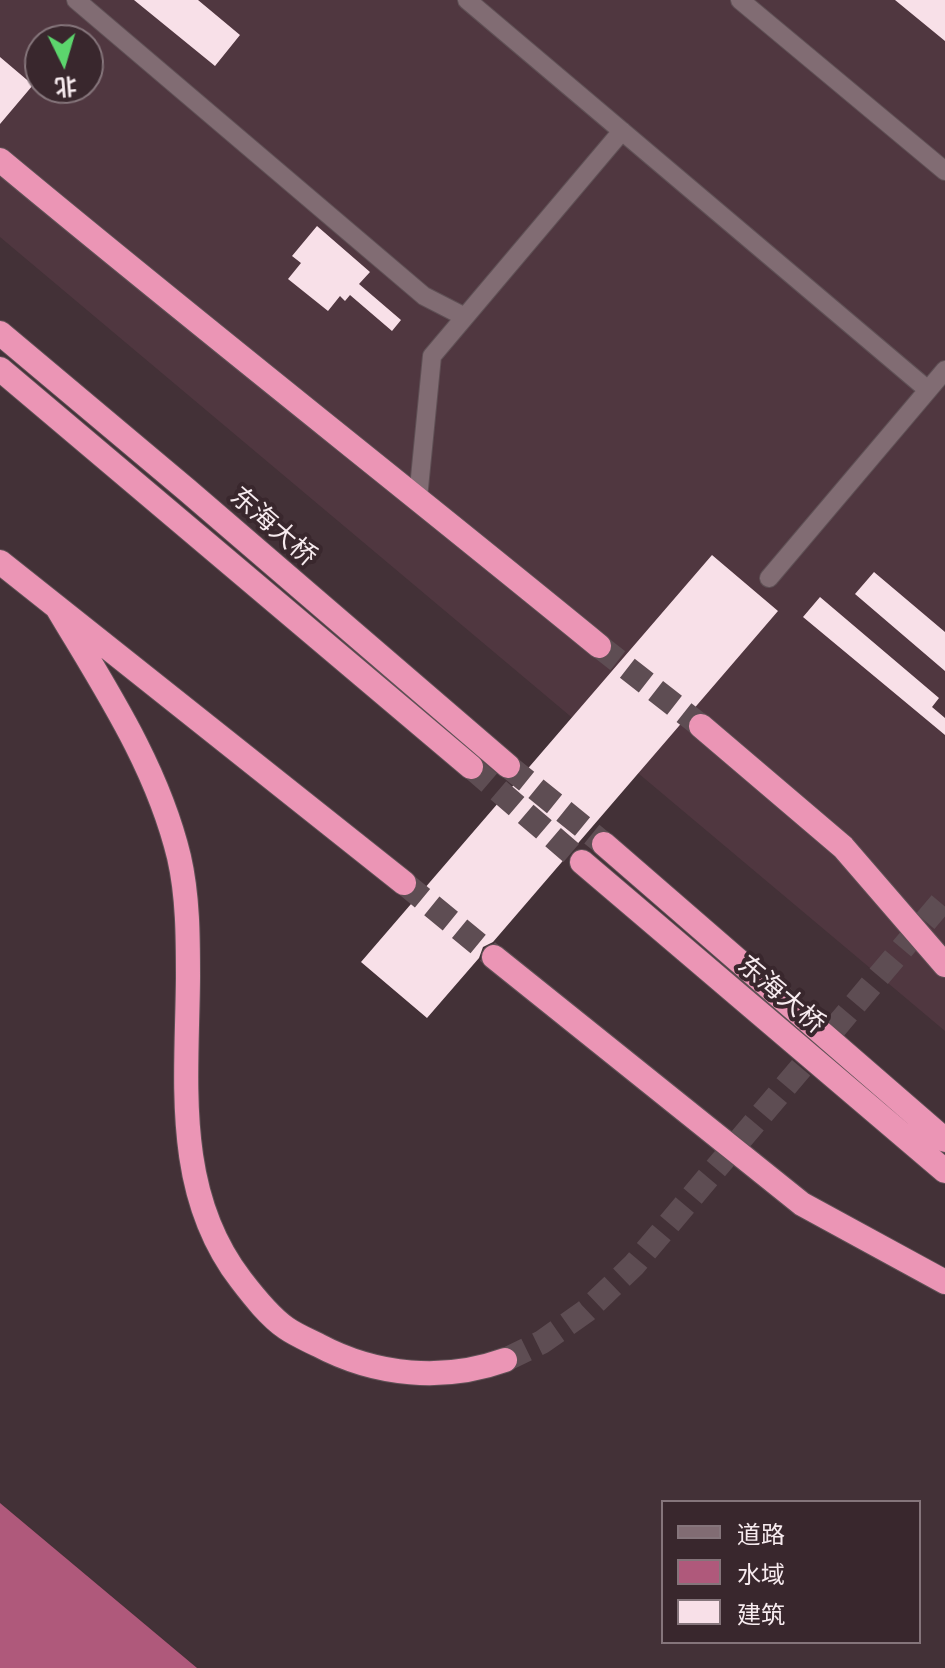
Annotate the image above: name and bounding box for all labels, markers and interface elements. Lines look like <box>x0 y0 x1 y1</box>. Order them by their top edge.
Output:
north arrow <box>24 24 104 104</box>
text: 北 <box>54 72 78 101</box>
street label: 东海大桥 <box>224 481 322 573</box>
street label: 东海大桥 <box>731 950 831 1040</box>
legend <box>661 1500 921 1644</box>
text: 道路 <box>737 1521 785 1549</box>
text: 水域 <box>737 1561 785 1589</box>
text: 建筑 <box>737 1601 785 1629</box>

